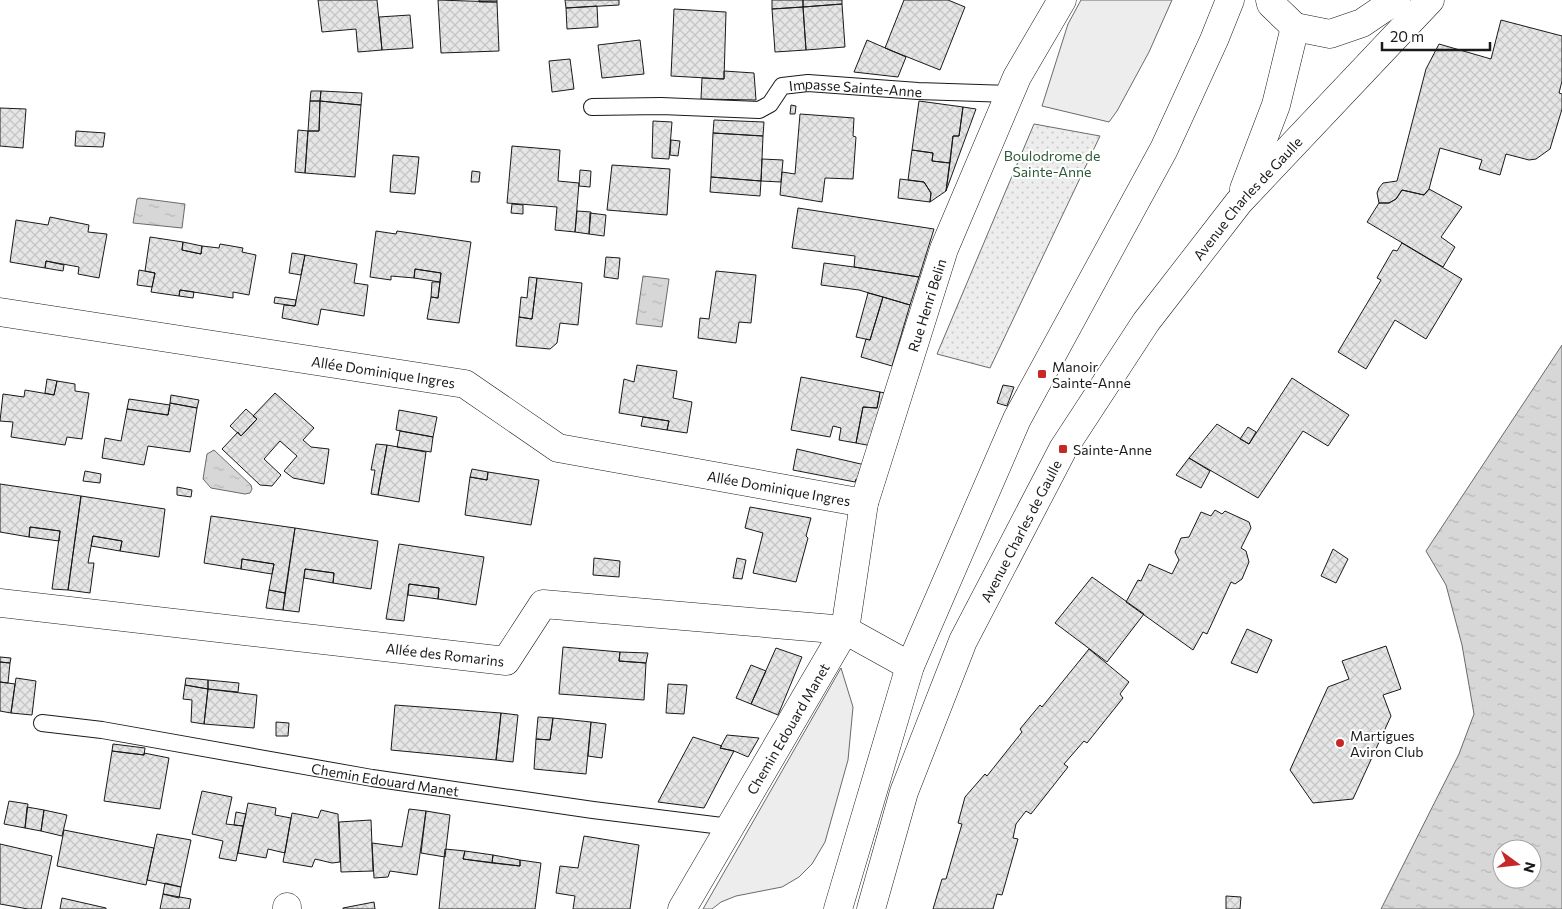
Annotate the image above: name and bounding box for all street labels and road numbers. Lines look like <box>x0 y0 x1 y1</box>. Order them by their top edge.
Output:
street label: Impasse Sainte-Anne <box>788 74 922 100</box>
street label: Avenue Charles de Gaulle <box>1189 133 1305 263</box>
street label: Rue Henri Belin <box>904 256 949 354</box>
street label: Allée Dominique Ingres <box>310 352 456 391</box>
street label: Avenue Charles de Gaulle <box>976 457 1064 605</box>
street label: Allée Dominique Ingres <box>706 467 852 509</box>
street label: Allée des Romarins <box>385 639 505 669</box>
street label: Chemin Edouard Manet <box>742 660 833 797</box>
street label: Chemin Edouard Manet <box>310 759 461 799</box>

